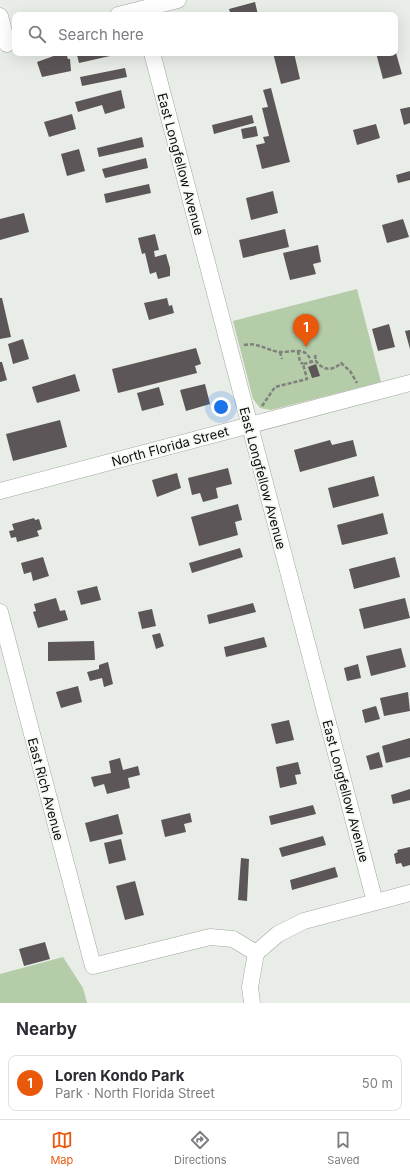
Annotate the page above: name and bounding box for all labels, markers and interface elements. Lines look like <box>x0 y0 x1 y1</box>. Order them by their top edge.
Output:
search box <box>12 12 398 56</box>
icon: search <box>26 23 48 45</box>
text: Search here <box>58 25 144 44</box>
street label: East Longfellow Avenue <box>154 91 208 237</box>
pin: 1 <box>293 314 319 347</box>
your location <box>211 397 231 417</box>
street label: East Longfellow Avenue <box>236 405 290 551</box>
street label: North Florida Street <box>110 423 230 469</box>
street label: East Longfellow Avenue <box>319 718 373 864</box>
street label: East Rich Avenue <box>25 736 67 842</box>
text: Nearby <box>16 1019 77 1039</box>
text: Loren Kondo Park <box>55 1066 184 1085</box>
text: 1 <box>27 1075 33 1091</box>
text: 50 m <box>362 1075 393 1091</box>
text: Park · North Florida Street <box>55 1085 215 1101</box>
tab: Map <box>50 1129 73 1167</box>
tab: Directions <box>174 1129 227 1167</box>
tab: Saved <box>327 1129 360 1167</box>

